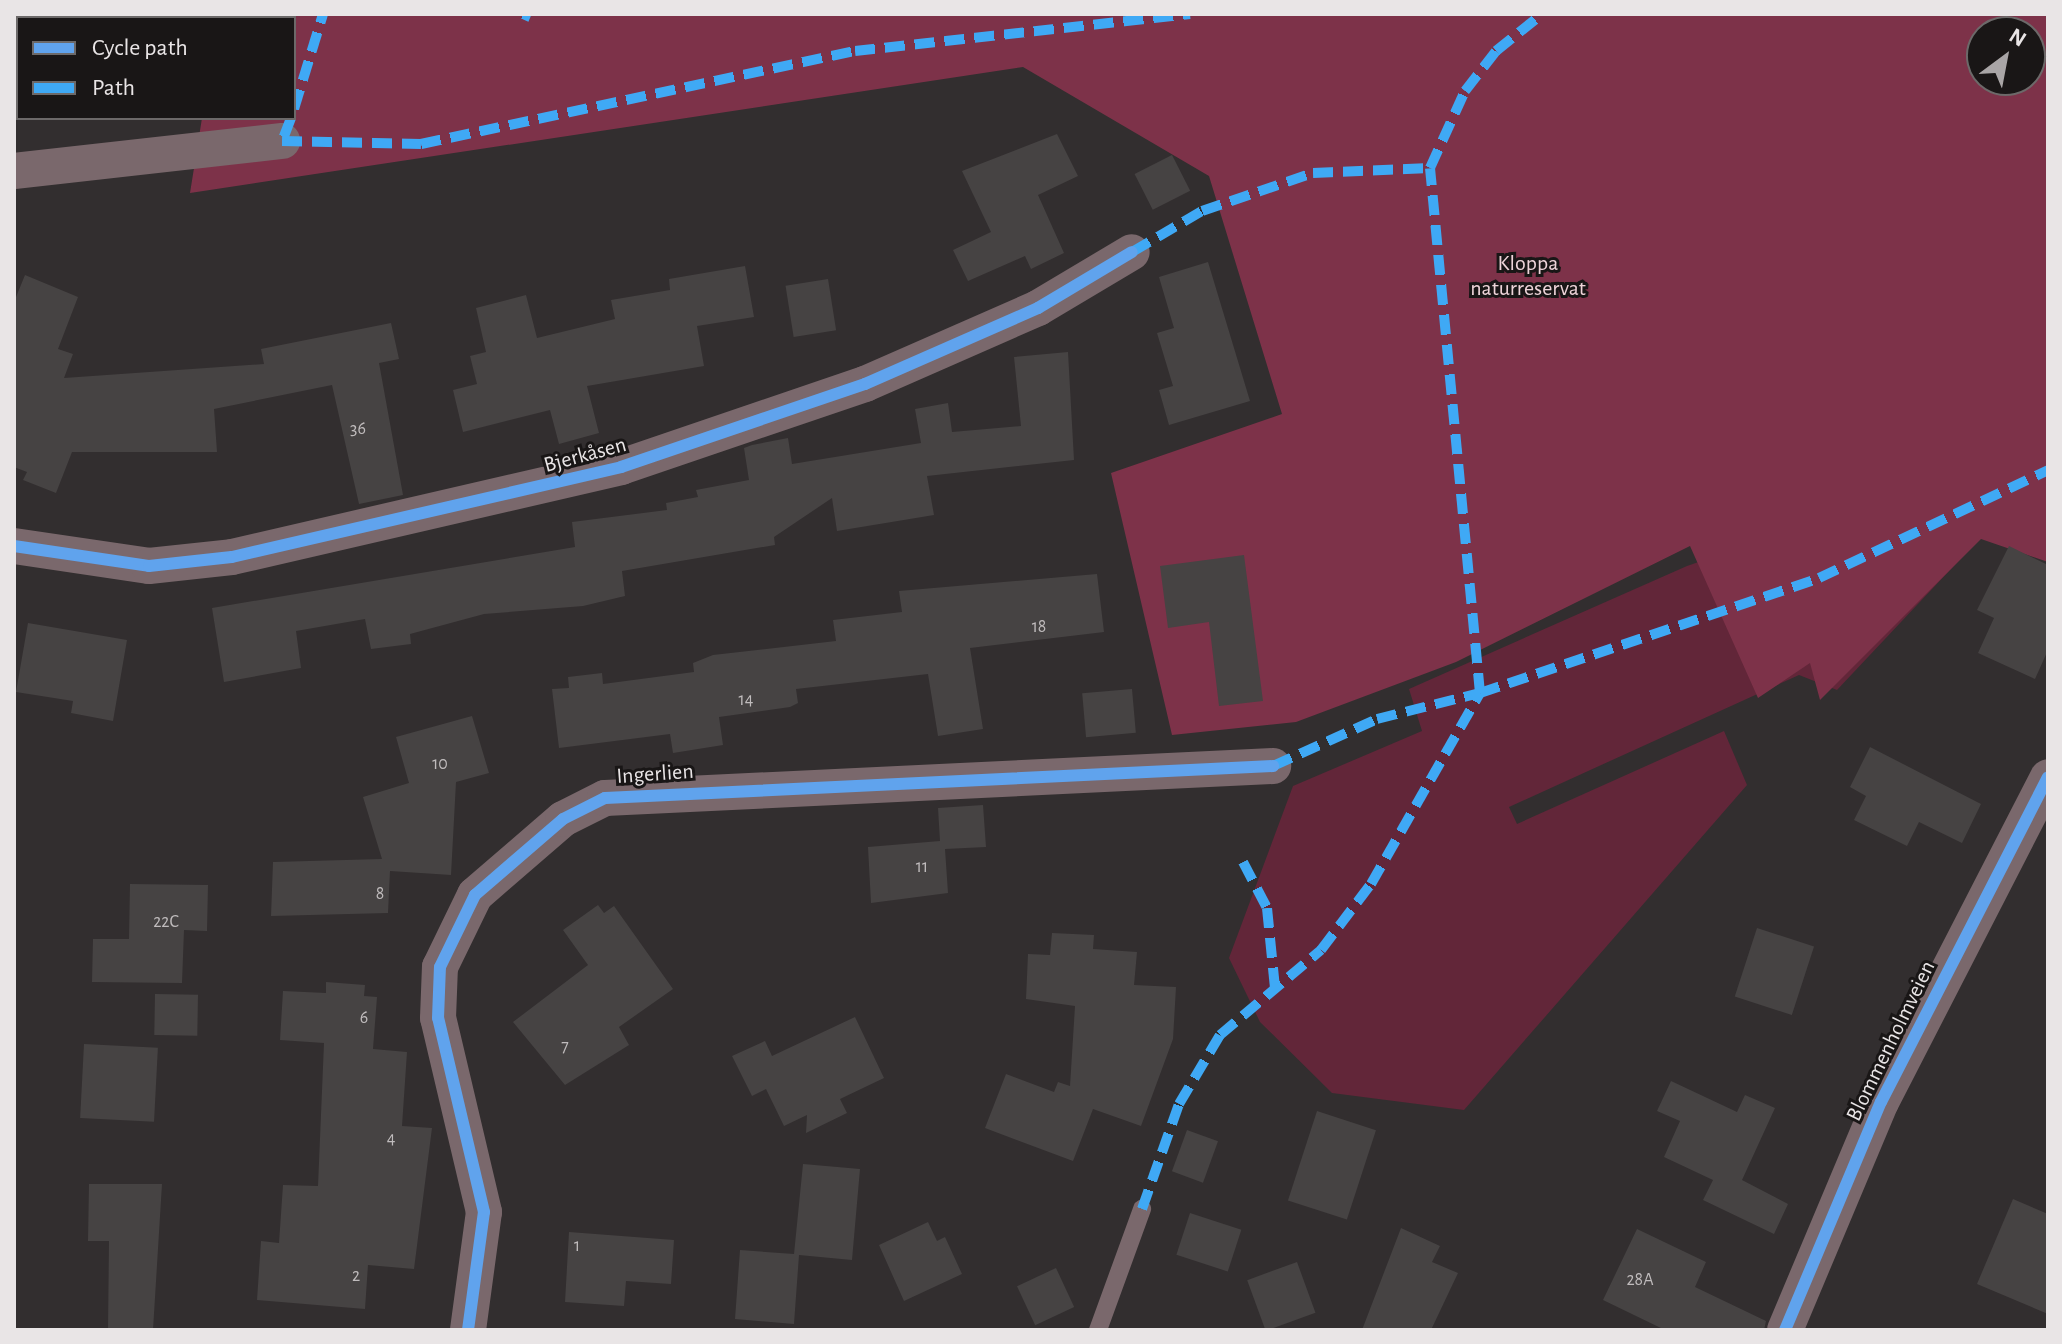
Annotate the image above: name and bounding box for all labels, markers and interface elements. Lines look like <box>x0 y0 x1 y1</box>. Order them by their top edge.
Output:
legend <box>16 16 296 120</box>
north arrow <box>1966 16 2046 96</box>
text: N <box>2005 24 2030 51</box>
text: Cycle path <box>92 36 188 60</box>
text: Path <box>92 76 135 100</box>
park label: Kloppa naturreservat <box>1470 250 1586 302</box>
house number: 36 <box>350 418 366 440</box>
street label: Bjerkåsen <box>541 431 629 479</box>
house number: 18 <box>1032 616 1046 638</box>
house number: 14 <box>739 689 753 711</box>
house number: 10 <box>432 753 448 775</box>
street label: Ingerlien <box>616 758 694 790</box>
house number: 11 <box>916 856 928 878</box>
house number: 8 <box>376 883 384 905</box>
house number: 22C <box>153 911 179 933</box>
street label: Blommenholmveien <box>1841 957 1941 1125</box>
house number: 6 <box>360 1007 368 1029</box>
house number: 7 <box>561 1036 569 1058</box>
house number: 4 <box>387 1128 395 1150</box>
house number: 1 <box>574 1235 580 1257</box>
house number: 2 <box>352 1265 360 1287</box>
house number: 28A <box>1626 1269 1654 1291</box>

